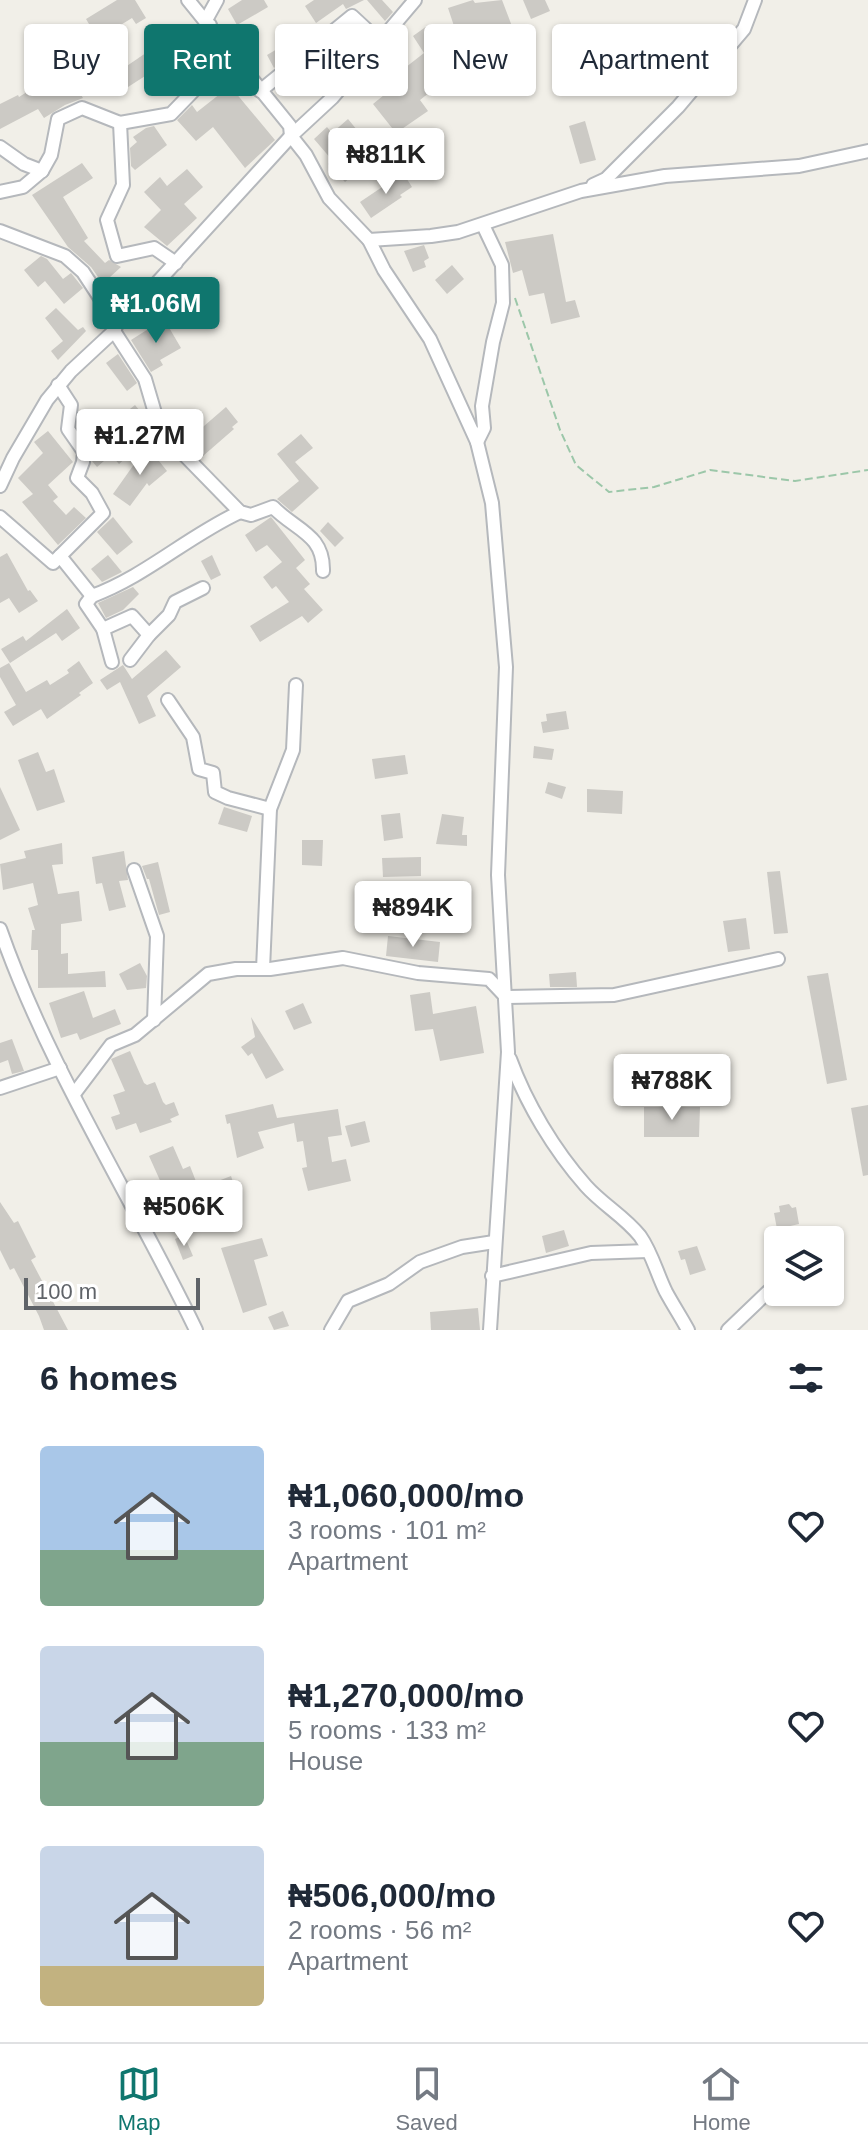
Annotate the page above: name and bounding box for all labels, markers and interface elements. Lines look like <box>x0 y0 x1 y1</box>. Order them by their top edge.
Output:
chip: Buy <box>24 24 128 96</box>
chip: Rent <box>144 24 259 96</box>
chip: Filters <box>275 24 408 96</box>
chip: New <box>424 24 536 96</box>
chip: Apartment <box>552 24 737 96</box>
pin: ₦811K <box>330 128 442 196</box>
text: ₦811K <box>346 139 426 169</box>
pin: ₦1.06M <box>91 277 221 345</box>
text: ₦1.06M <box>110 288 202 318</box>
pin: ₦1.27M <box>75 409 205 477</box>
text: ₦1.27M <box>94 420 186 450</box>
pin: ₦894K <box>357 881 469 949</box>
text: ₦894K <box>373 892 453 922</box>
pin: ₦788K <box>616 1054 728 1122</box>
text: ₦788K <box>632 1065 712 1095</box>
pin: ₦506K <box>128 1180 240 1248</box>
text: ₦506K <box>144 1191 224 1221</box>
map controls <box>764 1226 844 1306</box>
button: layers <box>764 1226 844 1306</box>
scale bar <box>24 1274 200 1310</box>
text: 100 m <box>36 1279 97 1304</box>
icon: filters <box>784 1356 828 1400</box>
text: 6 homes <box>40 1359 178 1397</box>
text: ₦1,060,000/mo <box>288 1476 524 1514</box>
icon: home <box>104 1478 200 1574</box>
icon: heart <box>784 1504 828 1548</box>
text: 3 rooms · 101 m² <box>288 1515 486 1545</box>
text: Apartment <box>288 1546 408 1576</box>
text: ₦1,270,000/mo <box>288 1676 524 1714</box>
icon: home <box>104 1678 200 1774</box>
icon: heart <box>784 1704 828 1748</box>
text: 5 rooms · 133 m² <box>288 1715 486 1745</box>
text: House <box>288 1746 363 1776</box>
text: ₦506,000/mo <box>288 1876 496 1914</box>
icon: home <box>104 1878 200 1974</box>
icon: heart <box>784 1904 828 1948</box>
text: 2 rooms · 56 m² <box>288 1915 472 1945</box>
text: Apartment <box>288 1946 408 1976</box>
tab: Map <box>117 2062 161 2136</box>
tab: Saved <box>395 2062 458 2136</box>
tab: Home <box>692 2062 751 2136</box>

